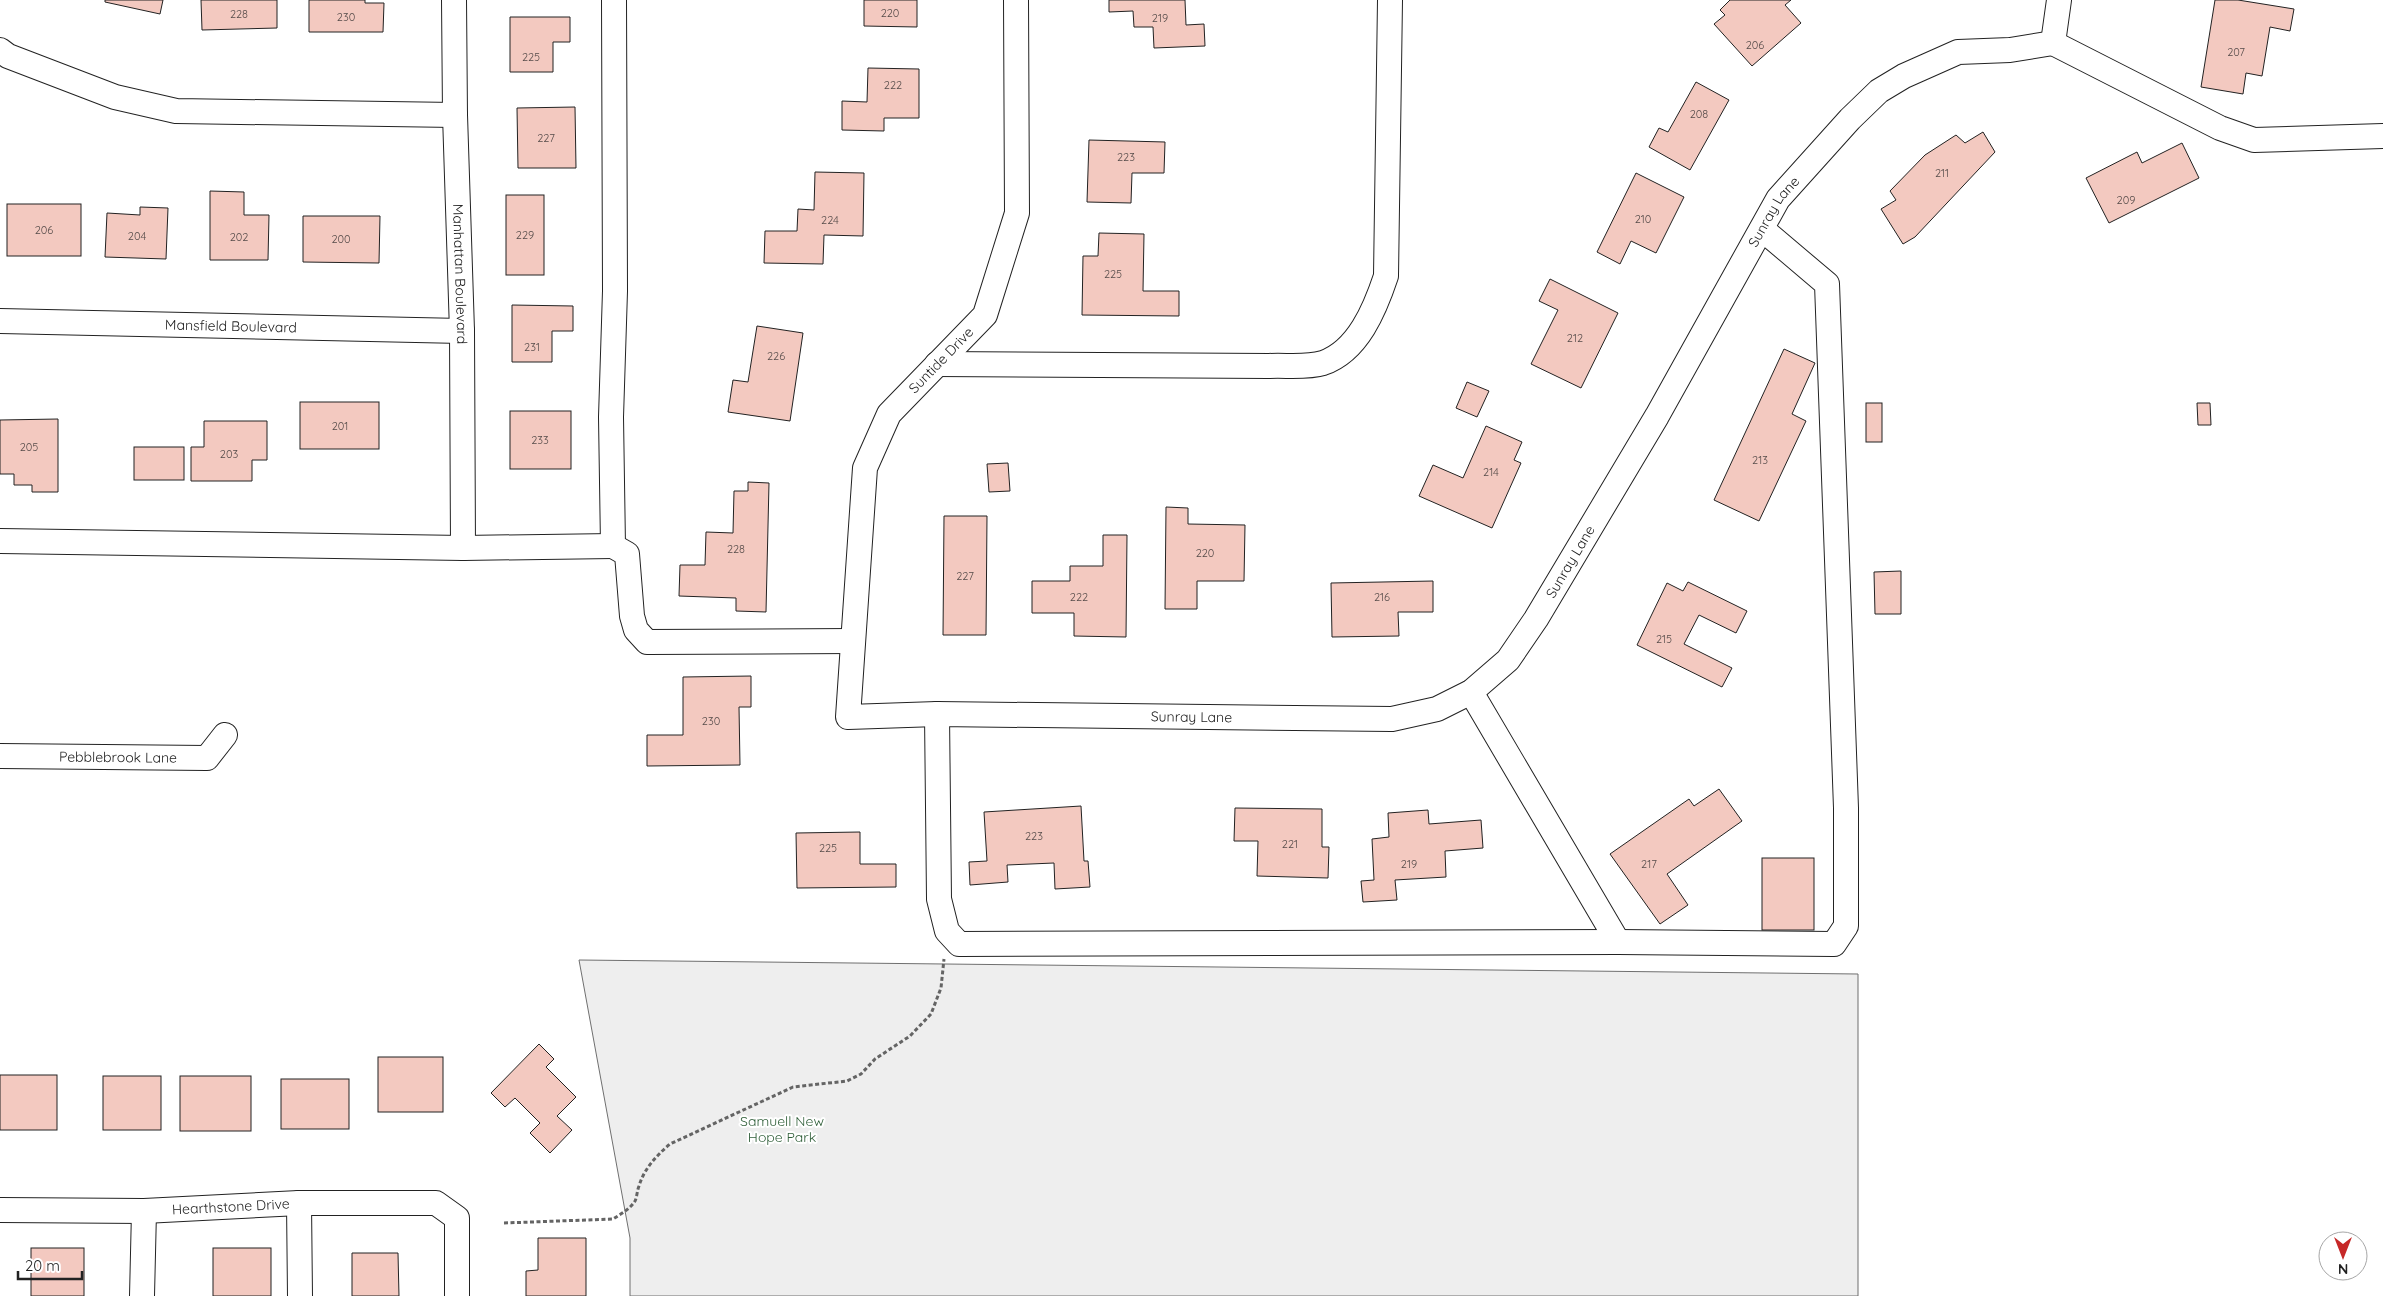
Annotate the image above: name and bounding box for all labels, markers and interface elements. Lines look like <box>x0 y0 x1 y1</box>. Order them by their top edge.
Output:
house number: 220 <box>881 6 899 20</box>
house number: 228 <box>230 7 248 21</box>
house number: 230 <box>337 10 355 24</box>
house number: 219 <box>1152 11 1168 25</box>
house number: 206 <box>1746 38 1764 52</box>
house number: 207 <box>2227 45 2245 59</box>
house number: 225 <box>522 50 540 64</box>
house number: 222 <box>884 78 902 92</box>
house number: 208 <box>1690 107 1708 121</box>
house number: 227 <box>537 131 555 145</box>
house number: 223 <box>1117 150 1135 164</box>
house number: 211 <box>1935 166 1949 180</box>
street label: Sunray Lane <box>1744 172 1803 250</box>
house number: 209 <box>2117 193 2135 207</box>
street label: Manhattan Boulevard <box>449 203 471 344</box>
house number: 210 <box>1635 212 1651 226</box>
house number: 224 <box>821 213 839 227</box>
house number: 206 <box>35 223 53 237</box>
house number: 229 <box>516 228 534 242</box>
house number: 204 <box>128 229 146 243</box>
house number: 202 <box>230 230 248 244</box>
house number: 200 <box>331 232 351 246</box>
house number: 225 <box>1104 267 1122 281</box>
street label: Mansfield Boulevard <box>165 316 297 336</box>
street label: Suntide Drive <box>905 323 977 397</box>
house number: 212 <box>1567 331 1583 345</box>
house number: 231 <box>524 340 540 354</box>
house number: 226 <box>767 349 785 363</box>
house number: 201 <box>332 419 348 433</box>
house number: 233 <box>531 433 549 447</box>
house number: 205 <box>20 440 38 454</box>
house number: 203 <box>220 447 238 461</box>
house number: 213 <box>1752 453 1768 467</box>
house number: 214 <box>1483 465 1499 479</box>
street label: Sunray Lane <box>1542 522 1599 601</box>
house number: 228 <box>727 542 745 556</box>
house number: 220 <box>1196 546 1214 560</box>
house number: 227 <box>956 569 974 583</box>
house number: 222 <box>1070 590 1088 604</box>
house number: 216 <box>1374 590 1390 604</box>
house number: 215 <box>1656 632 1672 646</box>
street label: Sunray Lane <box>1151 707 1232 726</box>
house number: 230 <box>702 714 720 728</box>
street label: Pebblebrook Lane <box>59 748 177 767</box>
house number: 223 <box>1025 829 1043 843</box>
house number: 221 <box>1282 837 1298 851</box>
house number: 225 <box>819 841 837 855</box>
house number: 219 <box>1401 857 1417 871</box>
house number: 217 <box>1641 857 1657 871</box>
park label: Samuell New Hope Park <box>740 1112 824 1146</box>
street label: Hearthstone Drive <box>172 1194 290 1219</box>
north arrow <box>2318 1231 2368 1281</box>
scale bar <box>18 1248 81 1280</box>
text: 20 m <box>25 1256 60 1275</box>
text: N <box>2338 1260 2348 1278</box>

